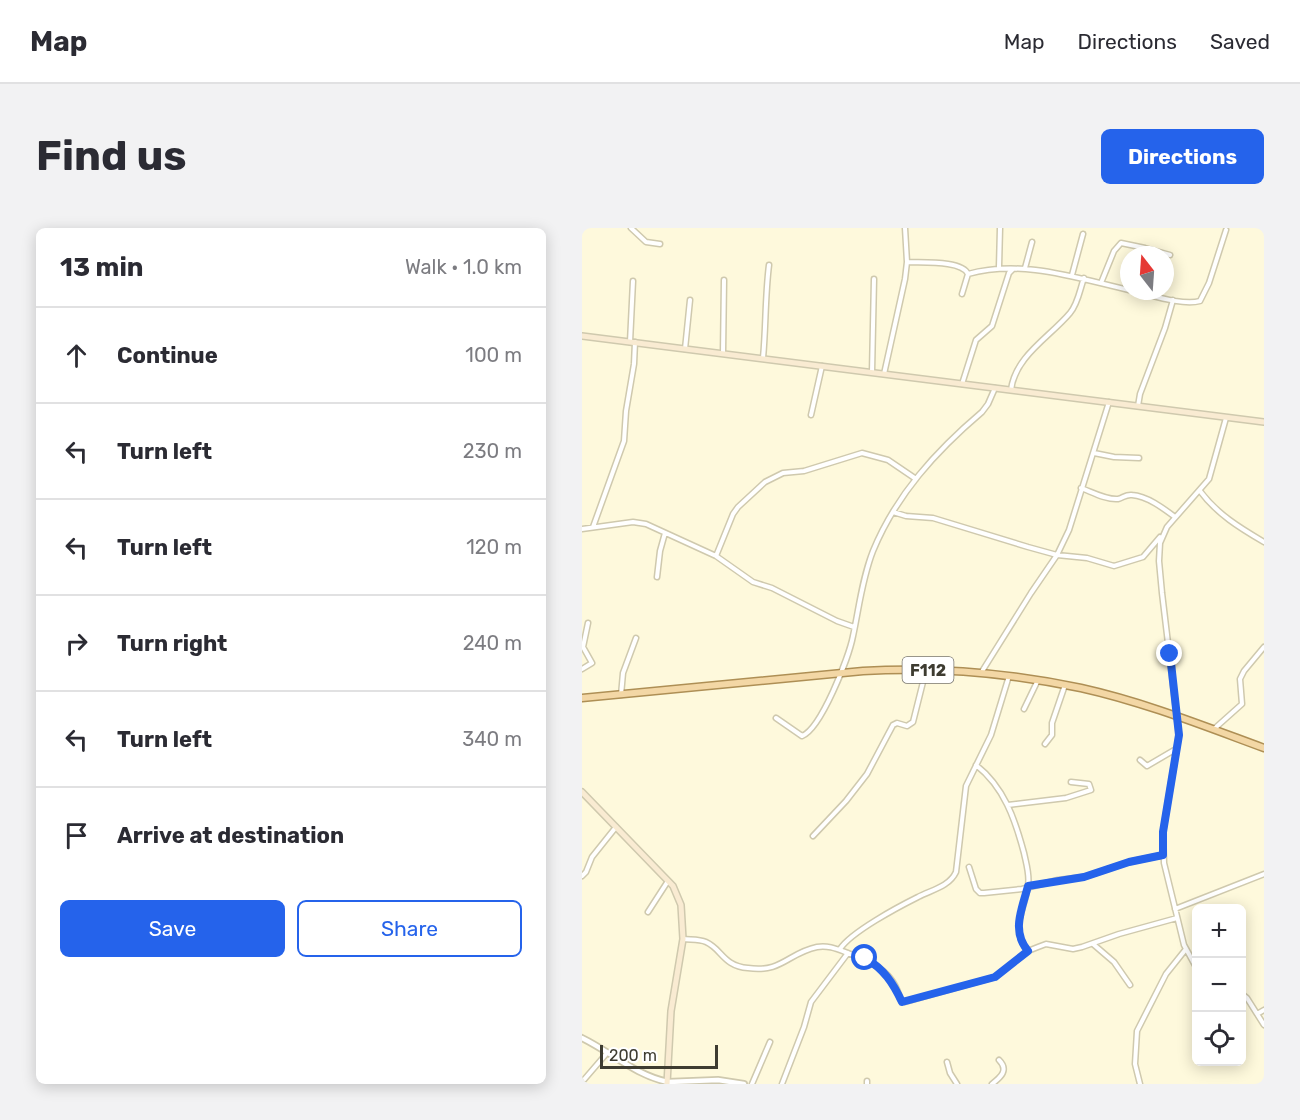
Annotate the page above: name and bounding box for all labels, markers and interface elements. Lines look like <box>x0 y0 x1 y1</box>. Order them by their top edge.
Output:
text: Map <box>30 25 87 58</box>
text: Map <box>1004 29 1045 54</box>
text: Directions <box>1078 29 1177 54</box>
text: Saved <box>1210 29 1270 54</box>
button: Directions <box>1101 129 1264 184</box>
text: Find us <box>36 131 187 181</box>
north arrow <box>1120 246 1174 300</box>
text: 13 min <box>60 252 144 283</box>
text: Walk · 1.0 km <box>405 255 522 279</box>
icon: ahead <box>60 339 93 372</box>
text: Continue <box>117 342 218 369</box>
text: 100 m <box>465 343 522 367</box>
icon: left <box>60 435 93 468</box>
text: Turn left <box>117 438 212 465</box>
text: 230 m <box>463 439 522 463</box>
icon: left <box>60 531 93 564</box>
text: Turn left <box>117 534 212 561</box>
text: 120 m <box>466 535 522 559</box>
icon: right <box>60 627 93 660</box>
text: Turn right <box>117 630 227 657</box>
text: 240 m <box>463 631 522 655</box>
route end <box>1156 640 1182 666</box>
road number: F112 <box>902 657 954 683</box>
icon: left <box>60 723 93 756</box>
text: Turn left <box>117 726 212 753</box>
text: 340 m <box>462 727 522 751</box>
icon: arrive <box>60 819 93 852</box>
text: Arrive at destination <box>117 822 344 849</box>
button: Save <box>60 900 285 957</box>
button: Share <box>297 900 522 957</box>
map controls <box>1192 904 1246 1066</box>
button: + <box>1192 904 1246 958</box>
route start <box>851 944 877 970</box>
button: − <box>1192 958 1246 1012</box>
button: locate <box>1192 1012 1246 1066</box>
scale bar <box>600 1042 718 1070</box>
text: 200 m <box>609 1046 657 1065</box>

